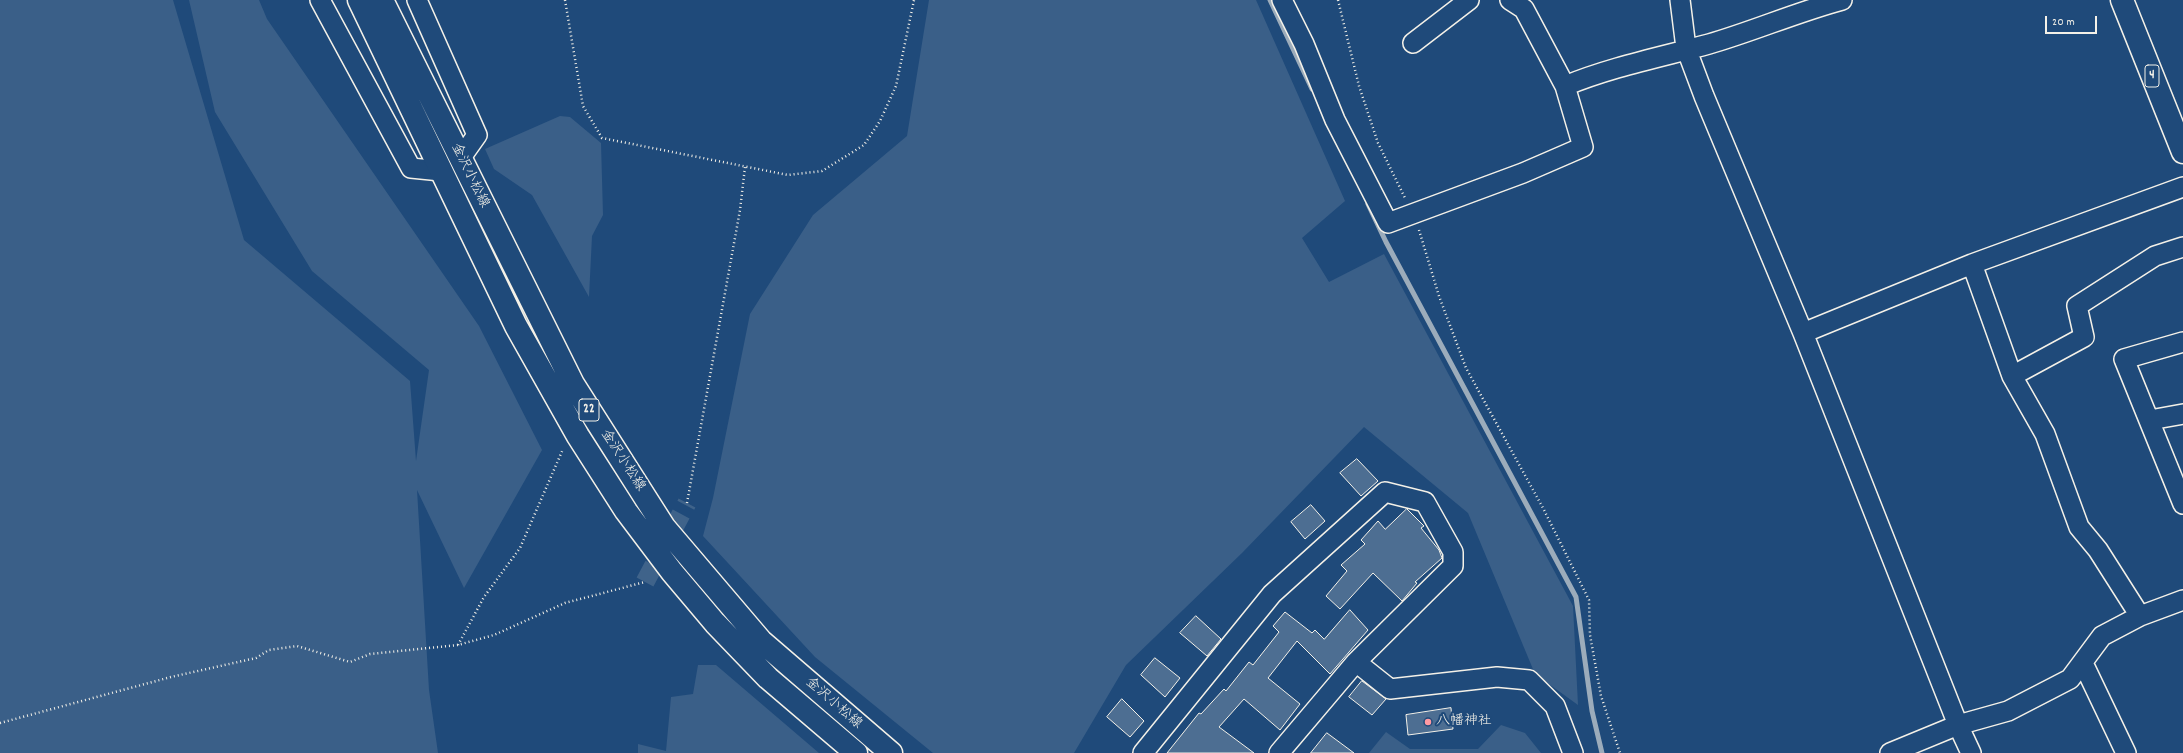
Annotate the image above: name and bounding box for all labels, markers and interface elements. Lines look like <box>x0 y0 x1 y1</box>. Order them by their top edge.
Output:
scale bar <box>2047 8 2099 34</box>
text: 20 m <box>2052 14 2075 31</box>
road number: 4 <box>2145 65 2159 87</box>
street label: 金沢小松線 <box>446 141 492 211</box>
road number: 22 <box>579 399 599 421</box>
street label: 金沢小松線 <box>596 427 648 495</box>
street label: 金沢小松線 <box>801 675 865 733</box>
place label: 八幡神社 <box>1436 714 1492 730</box>
marker: 八幡神社 <box>1423 717 1433 727</box>

